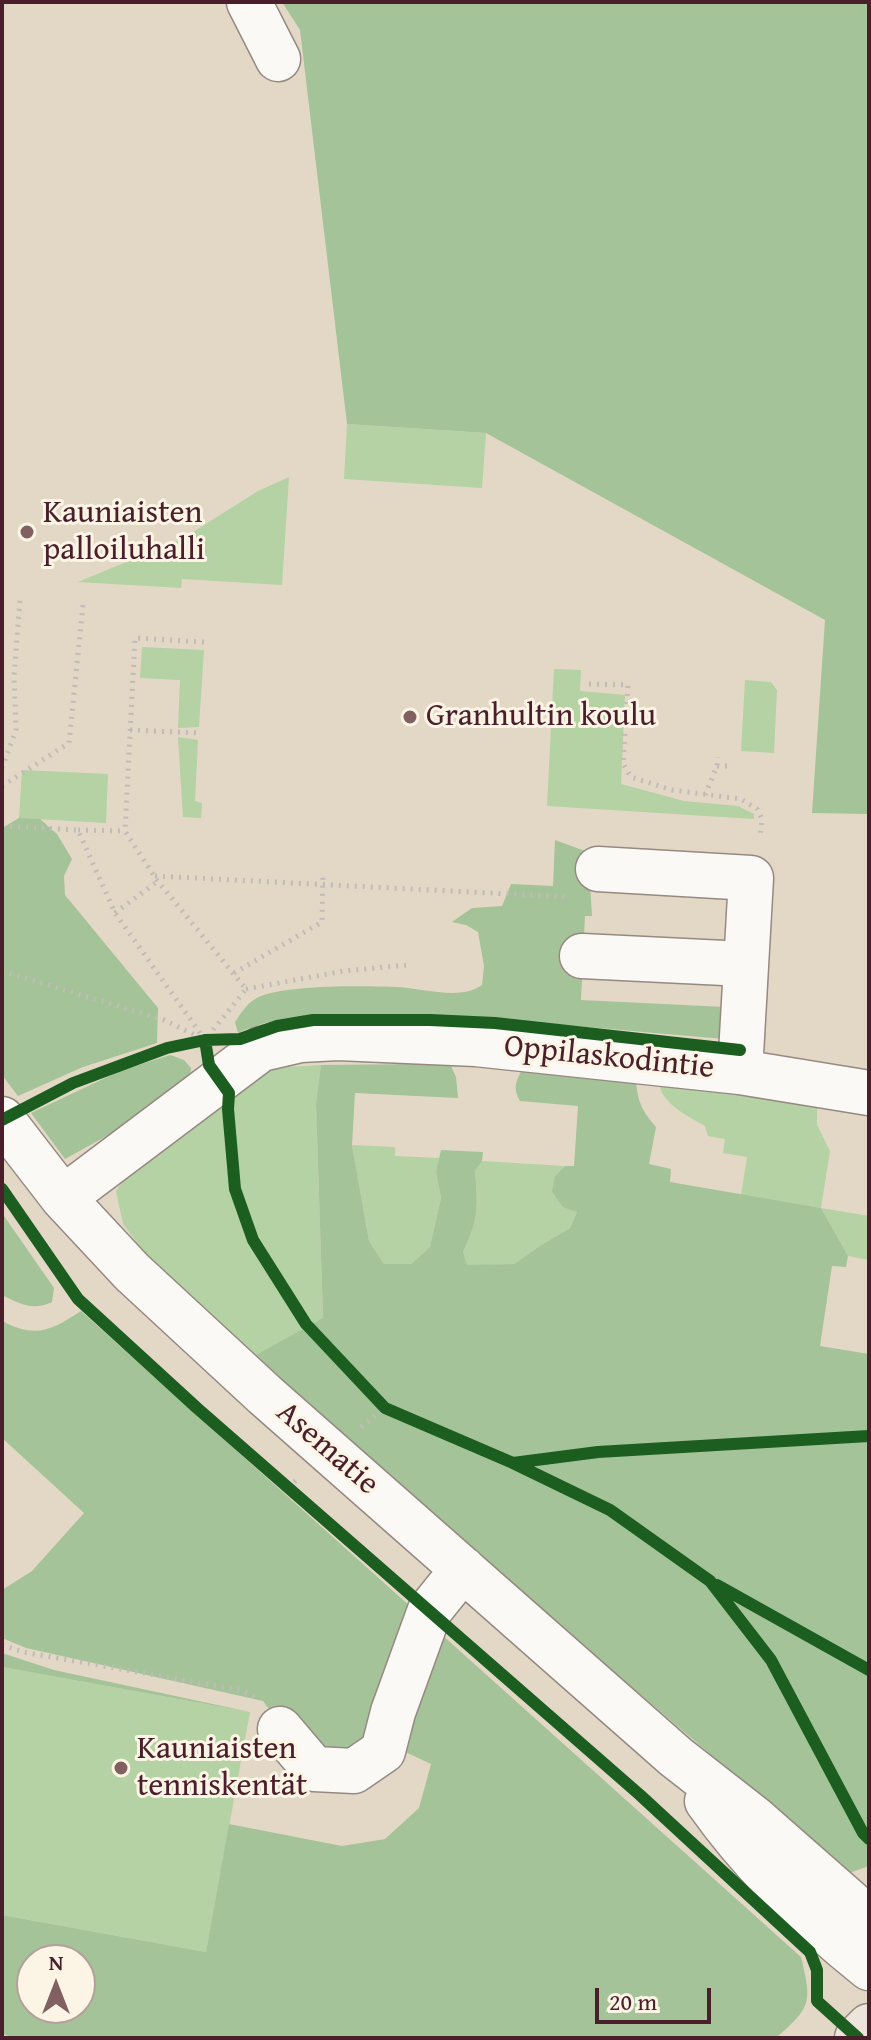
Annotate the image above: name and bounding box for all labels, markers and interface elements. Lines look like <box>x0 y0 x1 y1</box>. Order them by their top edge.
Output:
place label: Kauniaisten palloiluhalli <box>43 495 205 570</box>
marker: Kauniaisten palloiluhalli <box>18 523 36 541</box>
place label: Granhultin koulu <box>426 698 656 736</box>
marker: Granhultin koulu <box>401 708 419 726</box>
street label: Oppilaskodintie <box>502 1028 716 1088</box>
street label: Asematie <box>268 1394 386 1504</box>
place label: Kauniaisten tenniskentät <box>137 1731 307 1806</box>
marker: Kauniaisten tenniskentät <box>112 1759 130 1777</box>
north arrow <box>16 1944 96 2024</box>
text: N <box>49 1946 63 1978</box>
scale bar <box>599 1972 715 2022</box>
text: 20 m <box>609 1984 657 2019</box>

